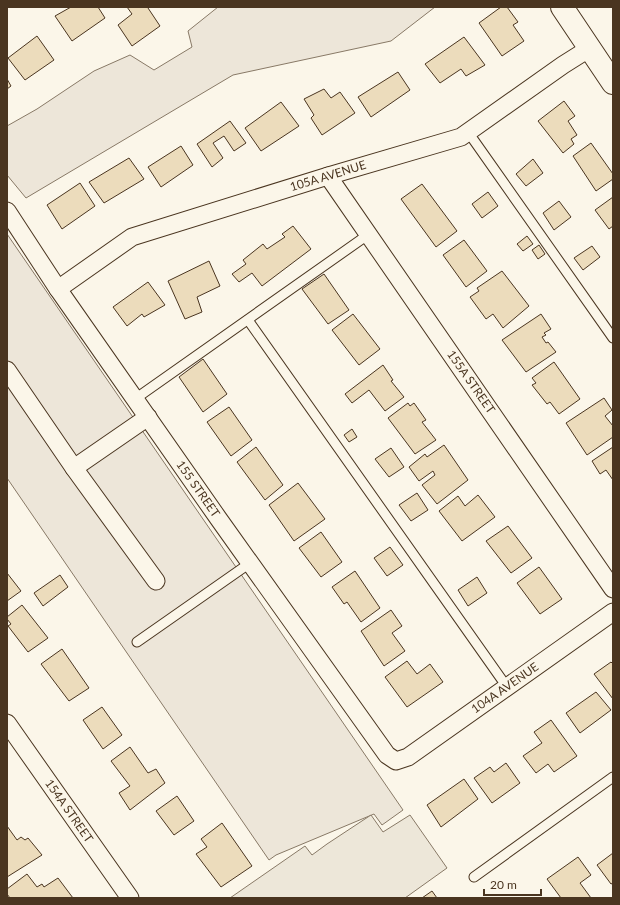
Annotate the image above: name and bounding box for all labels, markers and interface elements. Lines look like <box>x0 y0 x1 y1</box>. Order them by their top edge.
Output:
street label: 105A AVENUE <box>288 157 368 194</box>
street label: 155A STREET <box>444 347 499 416</box>
street label: 155 STREET <box>173 457 223 520</box>
street label: 104A AVENUE <box>468 659 541 716</box>
street label: 154A STREET <box>42 776 97 845</box>
scale bar <box>484 871 541 897</box>
text: 20 m <box>490 877 517 892</box>

